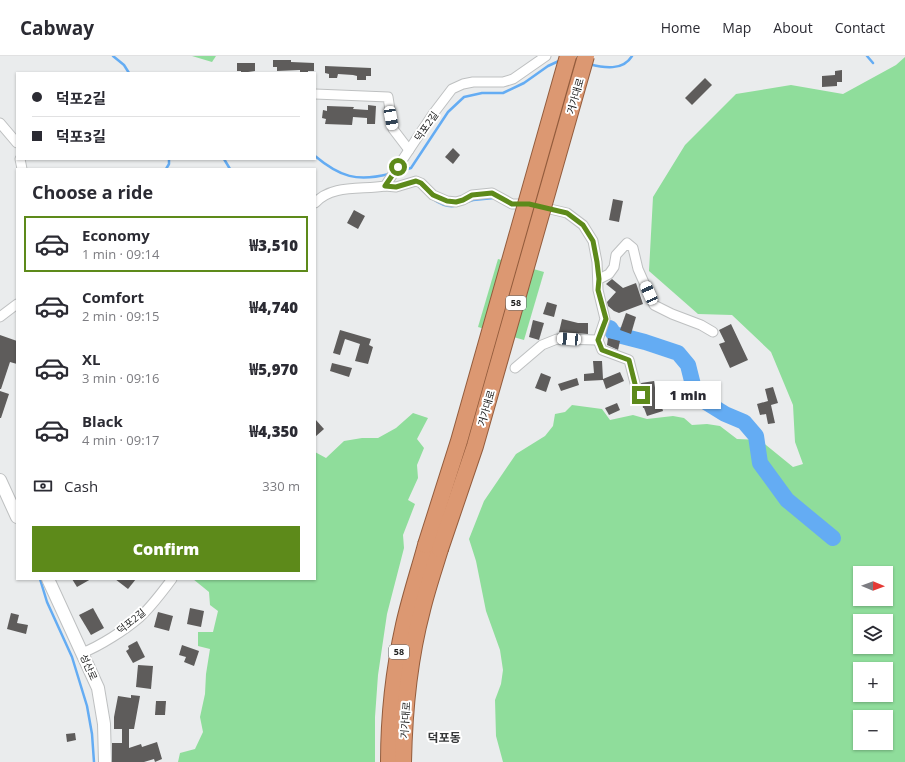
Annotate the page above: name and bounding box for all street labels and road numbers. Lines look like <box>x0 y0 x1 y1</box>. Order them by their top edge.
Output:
street label: 거가대로 <box>563 76 587 116</box>
street label: 덕포2길 <box>411 108 441 144</box>
road number: 58 <box>506 296 526 310</box>
street label: 거가대로 <box>474 388 498 428</box>
street label: 덕포2길 <box>114 605 148 637</box>
road number: 58 <box>389 645 409 659</box>
street label: 성산로 <box>77 652 101 682</box>
street label: 거가대로 <box>397 701 413 739</box>

